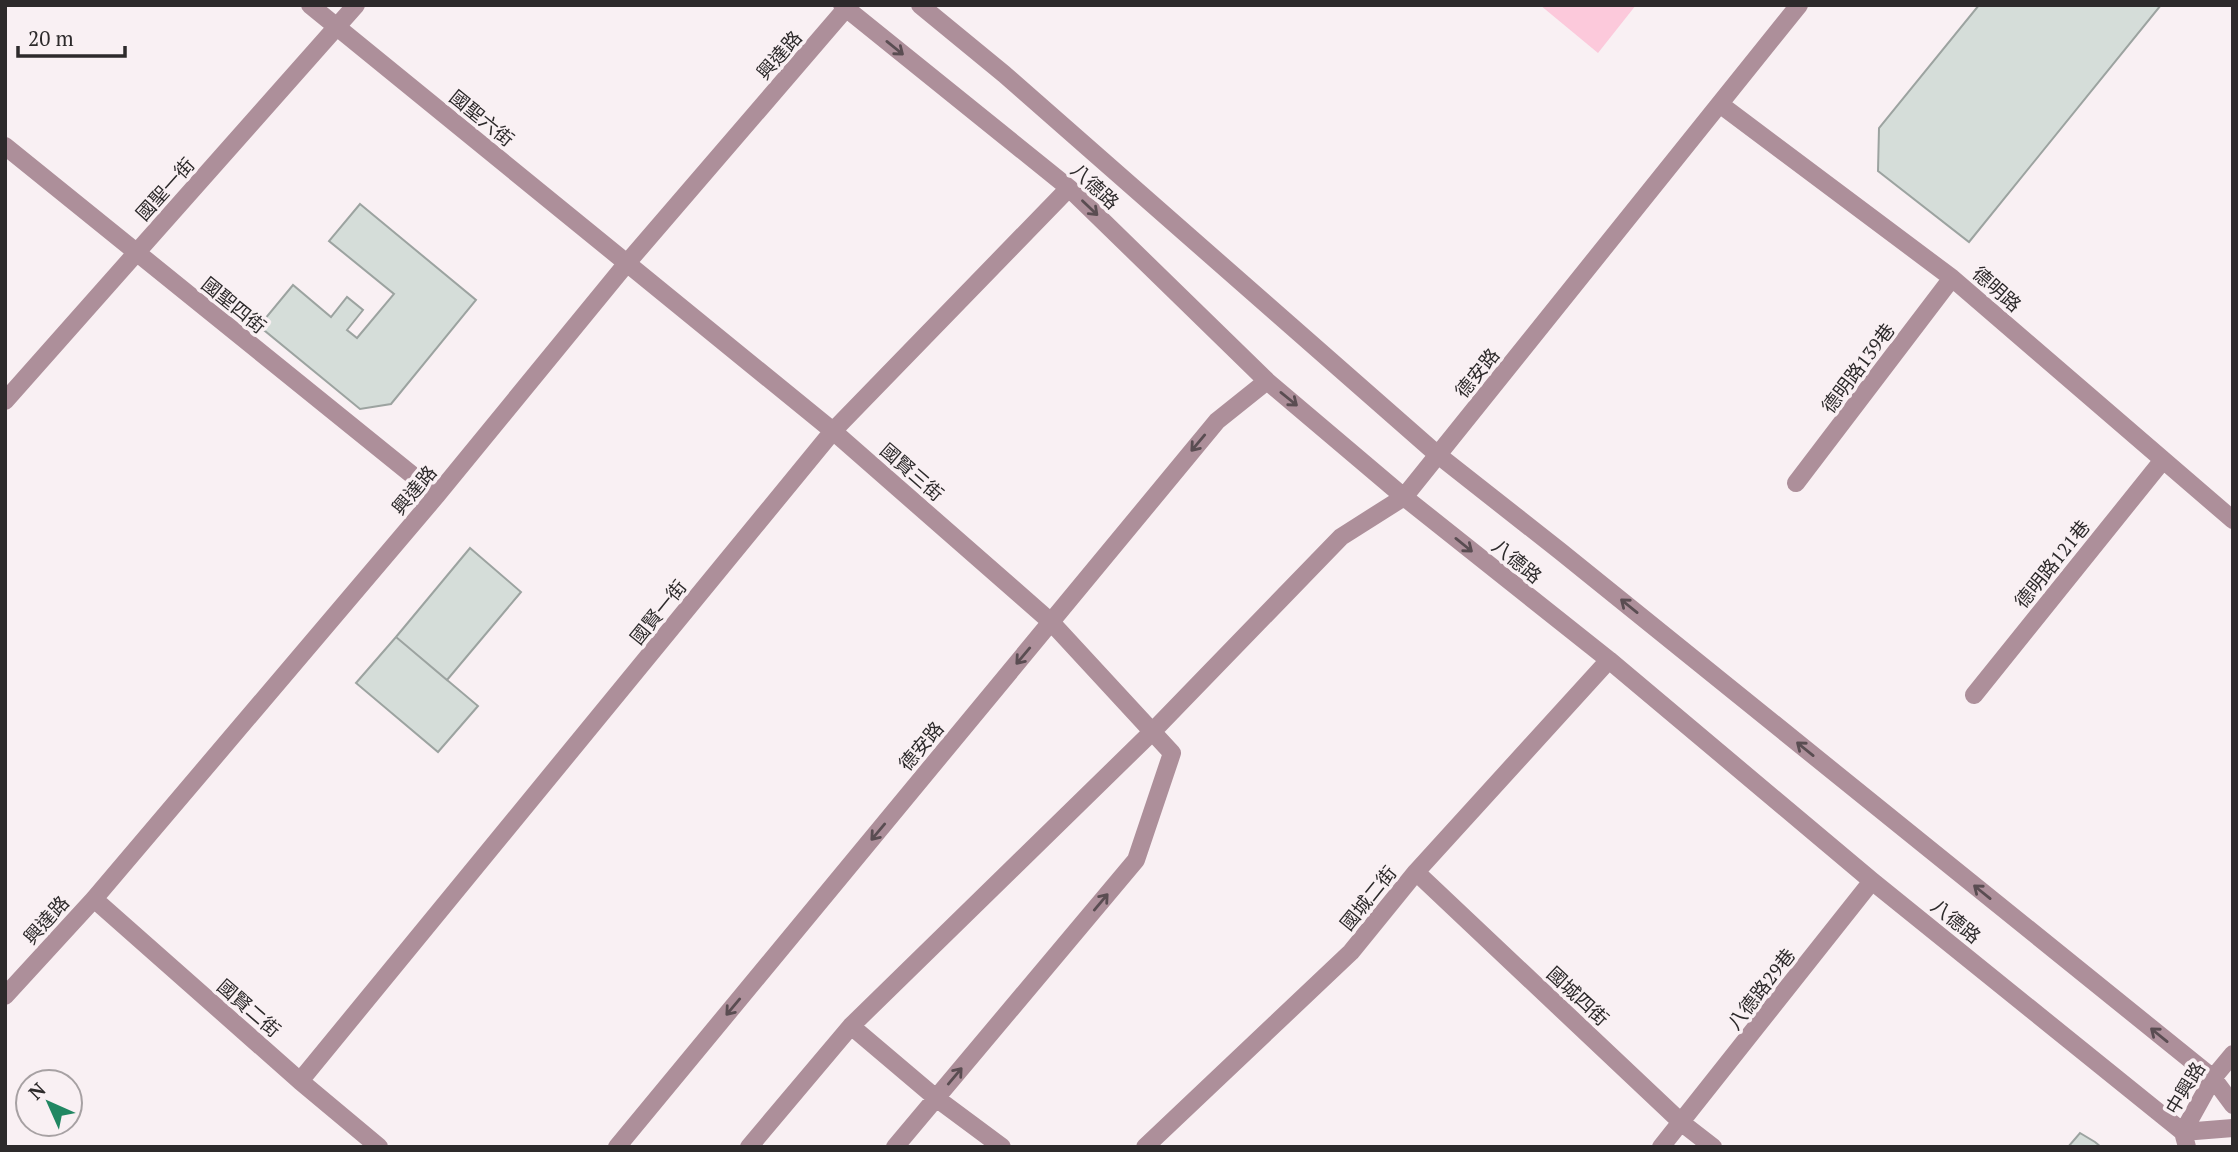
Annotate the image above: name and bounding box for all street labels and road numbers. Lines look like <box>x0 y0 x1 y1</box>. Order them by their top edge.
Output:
street label: 興達路 <box>750 25 807 84</box>
street label: 國聖六街 <box>445 84 520 151</box>
street label: 國聖一街 <box>130 152 199 225</box>
street label: 八德路 <box>1066 157 1125 214</box>
street label: 德明路 <box>1968 260 2027 317</box>
street label: 國聖四街 <box>197 271 272 338</box>
street label: 德明路139巷 <box>1816 318 1900 418</box>
street label: 德安路 <box>1449 343 1504 403</box>
street label: 國賢三街 <box>875 437 949 506</box>
street label: 興達路 <box>386 460 442 520</box>
street label: 德明路121巷 <box>2008 514 2095 613</box>
street label: 八德路 <box>1487 533 1547 588</box>
street label: 國賢一街 <box>624 574 691 649</box>
street label: 德安路 <box>893 716 949 776</box>
street label: 國城二街 <box>1334 860 1401 935</box>
street label: 興達路 <box>17 890 74 949</box>
street label: 八德路 <box>1926 893 1986 948</box>
street label: 八德路29巷 <box>1721 943 1800 1034</box>
street label: 國城四街 <box>1542 961 1615 1031</box>
street label: 國賢二街 <box>212 973 286 1042</box>
street label: 中興路 <box>2159 1057 2210 1119</box>

